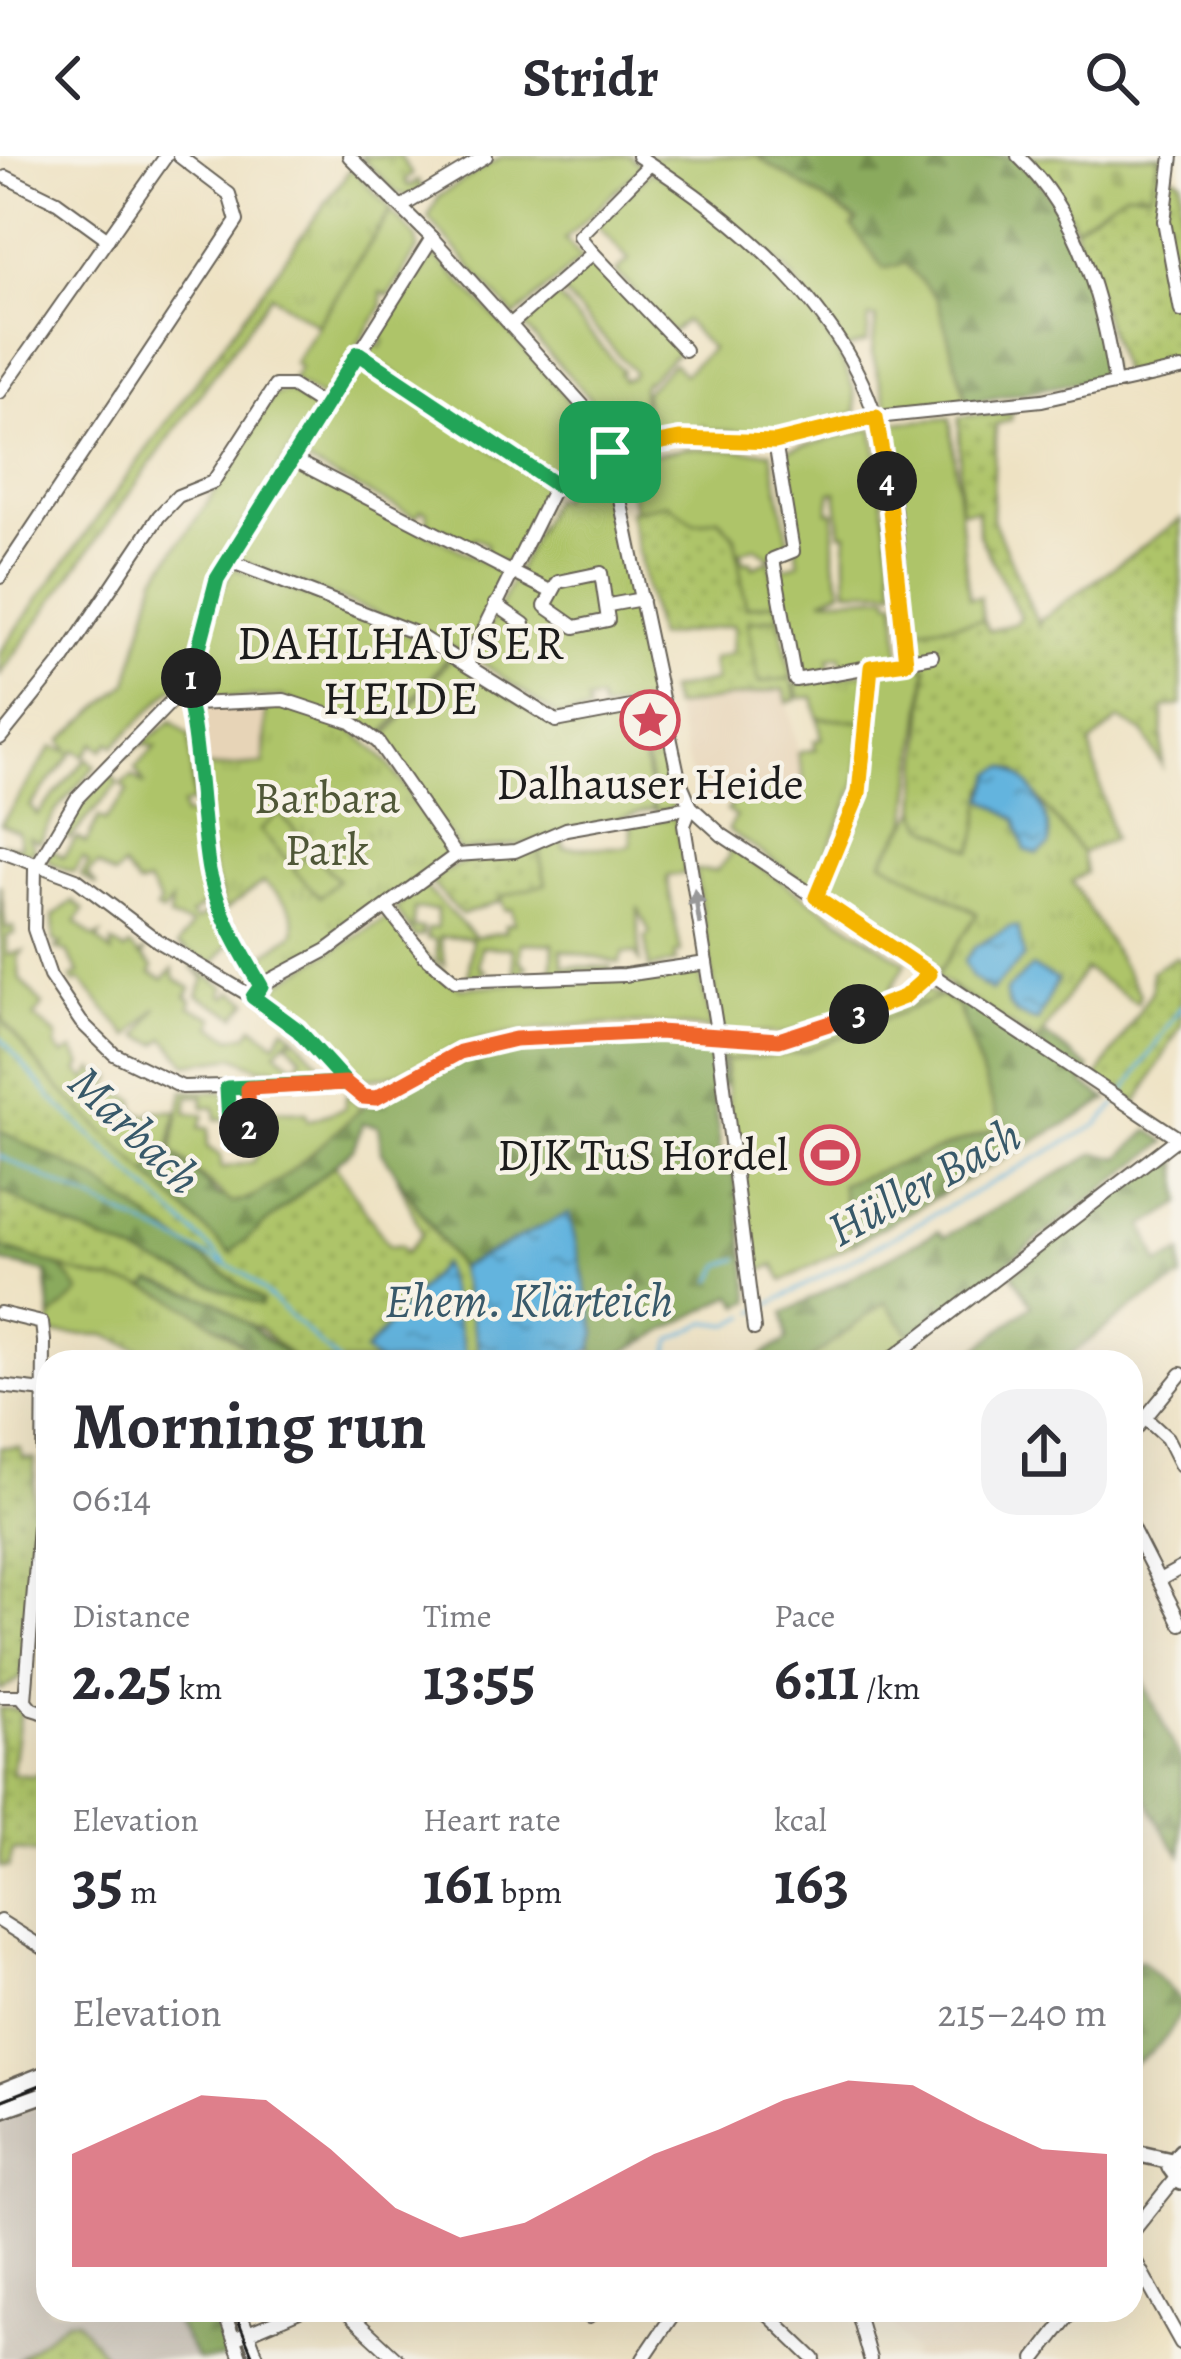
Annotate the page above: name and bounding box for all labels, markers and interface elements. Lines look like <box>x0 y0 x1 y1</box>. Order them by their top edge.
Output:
text: Stridr <box>522 41 659 115</box>
icon: back <box>36 45 102 111</box>
icon: search <box>1079 45 1145 111</box>
pin <box>559 401 661 503</box>
icon: arrive <box>577 419 643 485</box>
pin: 4 <box>857 451 917 511</box>
text: 4 <box>879 458 895 503</box>
district label: DAHLHAUSER HEIDE <box>237 610 567 731</box>
pin: 1 <box>161 648 221 708</box>
text: 1 <box>185 655 197 700</box>
place icon: Dalhauser Heide <box>619 689 681 751</box>
place label: Dalhauser Heide <box>496 753 804 815</box>
park label: Barbara Park <box>254 767 400 881</box>
one-way arrow <box>687 888 706 925</box>
pin: 3 <box>829 984 889 1044</box>
text: 3 <box>852 991 866 1036</box>
water label: Marbach <box>54 1050 216 1210</box>
pin: 2 <box>219 1098 279 1158</box>
water label: Hüller Bach <box>815 1102 1033 1262</box>
text: 2 <box>241 1105 257 1150</box>
place label: DJK TuS Hordel <box>497 1124 788 1186</box>
sports icon: DJK TuS Hordel <box>799 1124 861 1186</box>
water label: Ehem. Klärteich <box>385 1267 673 1333</box>
text: Morning run <box>72 1381 427 1471</box>
button: share <box>981 1389 1107 1515</box>
text: 06:14 <box>72 1471 151 1524</box>
text: Distance <box>72 1593 190 1638</box>
text: Time <box>423 1593 492 1638</box>
text: Pace <box>774 1593 835 1638</box>
text: 2.25 <box>72 1638 172 1720</box>
text: 13:55 <box>423 1638 536 1720</box>
text: 6:11 <box>774 1638 859 1720</box>
text: km <box>172 1665 223 1710</box>
text: /km <box>859 1665 921 1710</box>
text: Elevation <box>72 1797 199 1842</box>
text: Heart rate <box>423 1797 561 1842</box>
text: kcal <box>774 1797 827 1842</box>
text: 35 <box>72 1842 123 1924</box>
text: 161 <box>423 1842 494 1924</box>
text: 163 <box>774 1842 849 1924</box>
text: m <box>123 1869 157 1914</box>
text: bpm <box>494 1869 562 1914</box>
text: Elevation <box>72 1986 222 2039</box>
text: 215–240 m <box>938 1986 1107 2039</box>

